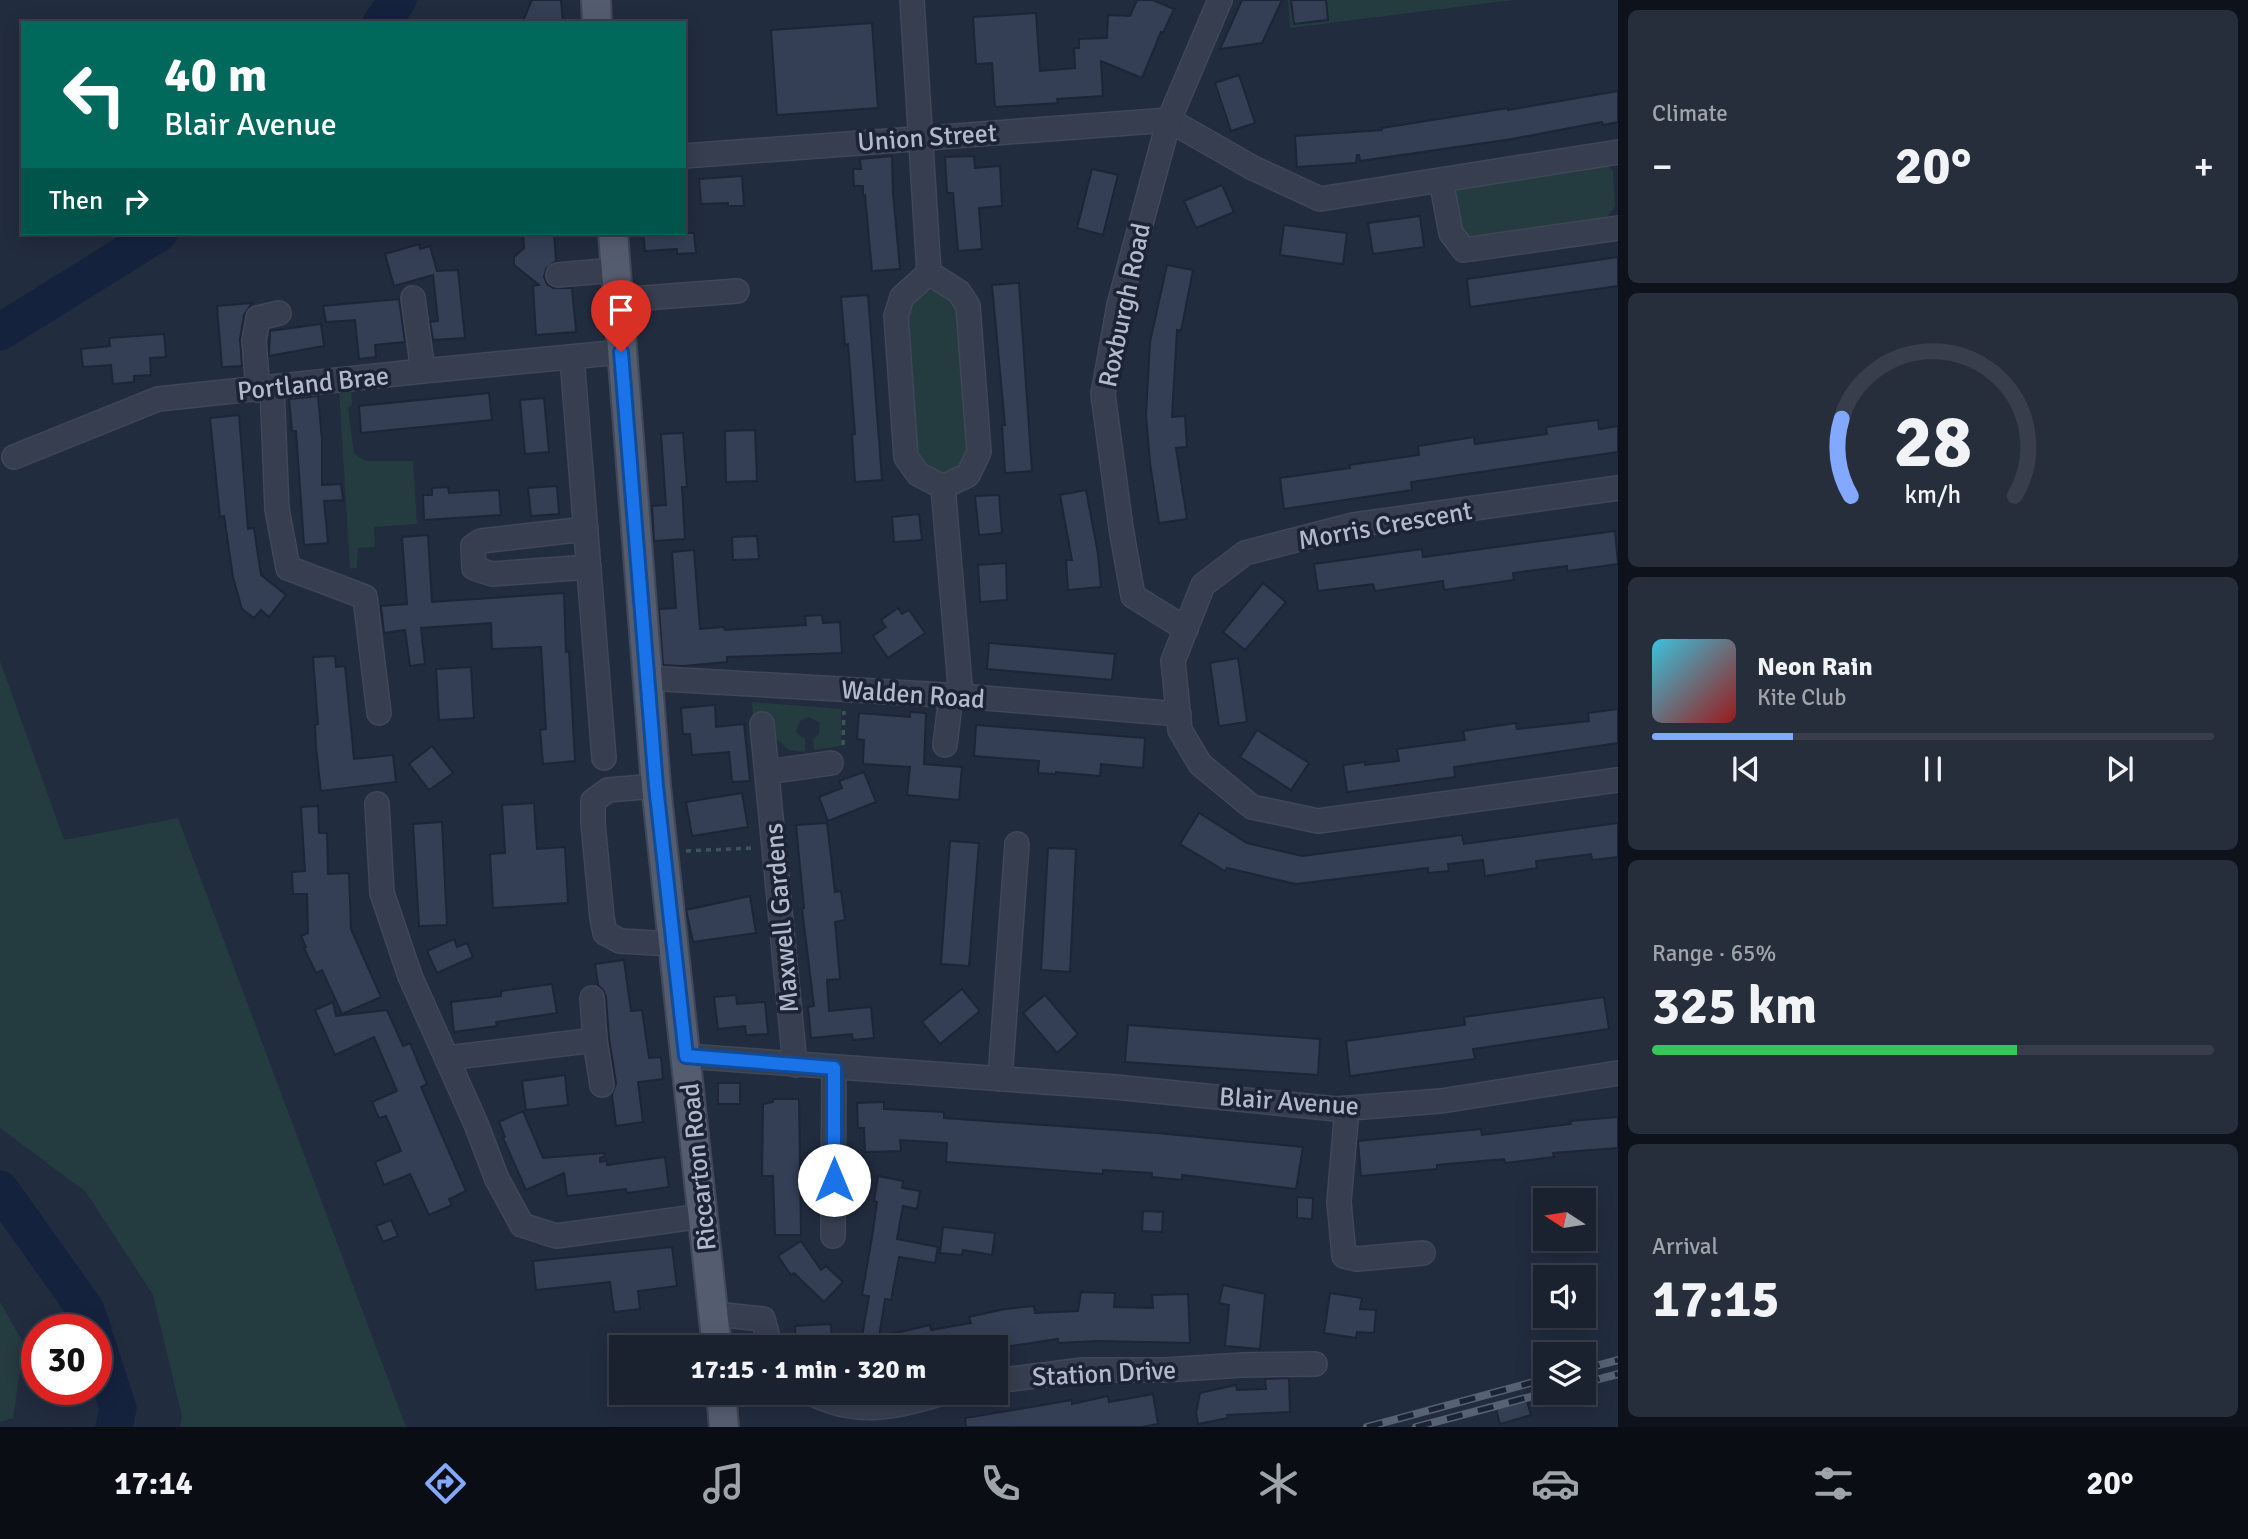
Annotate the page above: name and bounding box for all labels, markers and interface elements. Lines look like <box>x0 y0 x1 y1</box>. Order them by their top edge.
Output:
text: 40 m <box>164 45 267 105</box>
icon: left <box>49 49 140 140</box>
text: Climate <box>1652 99 1728 128</box>
text: Blair Avenue <box>164 105 337 144</box>
street label: Union Street <box>856 117 998 159</box>
text: 20° <box>1895 134 1971 198</box>
text: − <box>1652 143 1673 190</box>
text: + <box>2193 143 2214 190</box>
icon: right <box>117 182 155 220</box>
text: Then <box>49 185 103 217</box>
street label: Roxburgh Road <box>1092 220 1158 390</box>
pin <box>591 280 651 352</box>
icon: arrive <box>602 291 640 329</box>
street label: Portland Brae <box>236 360 390 408</box>
text: 28 <box>1894 399 1972 488</box>
text: km/h <box>1905 479 1961 510</box>
street label: Morris Crescent <box>1296 495 1475 557</box>
text: Neon Rain <box>1757 651 1873 683</box>
street label: Walden Road <box>840 674 986 716</box>
text: Kite Club <box>1757 683 1846 712</box>
icon: previous <box>1727 750 1765 788</box>
icon: pause <box>1914 750 1952 788</box>
icon: next <box>2101 750 2139 788</box>
street label: Maxwell Gardens <box>758 822 806 1014</box>
text: Range · 65% <box>1652 939 1776 968</box>
text: 325 km <box>1652 974 1817 1038</box>
street label: Blair Avenue <box>1218 1081 1360 1123</box>
street label: Riccarton Road <box>674 1082 724 1252</box>
position arrow <box>797 1143 871 1217</box>
north arrow <box>1533 1188 1596 1251</box>
map controls <box>1533 1188 1596 1405</box>
text: Arrival <box>1652 1232 1718 1261</box>
button: sound <box>1533 1265 1596 1328</box>
text: 17:15 <box>1652 1267 1780 1331</box>
speed limit sign: 30 <box>21 1314 112 1405</box>
button: layers <box>1533 1342 1596 1405</box>
text: 17:15 · 1 min · 320 m <box>691 1354 926 1386</box>
street label: Station Drive <box>1031 1354 1177 1394</box>
icon: directions <box>421 1459 470 1508</box>
icon: music <box>699 1459 748 1508</box>
icon: phone <box>976 1459 1025 1508</box>
icon: climate <box>1254 1459 1303 1508</box>
icon: car <box>1531 1459 1580 1508</box>
icon: filters <box>1809 1459 1858 1508</box>
text: 17:14 <box>114 1464 193 1503</box>
text: 20° <box>2086 1464 2134 1503</box>

